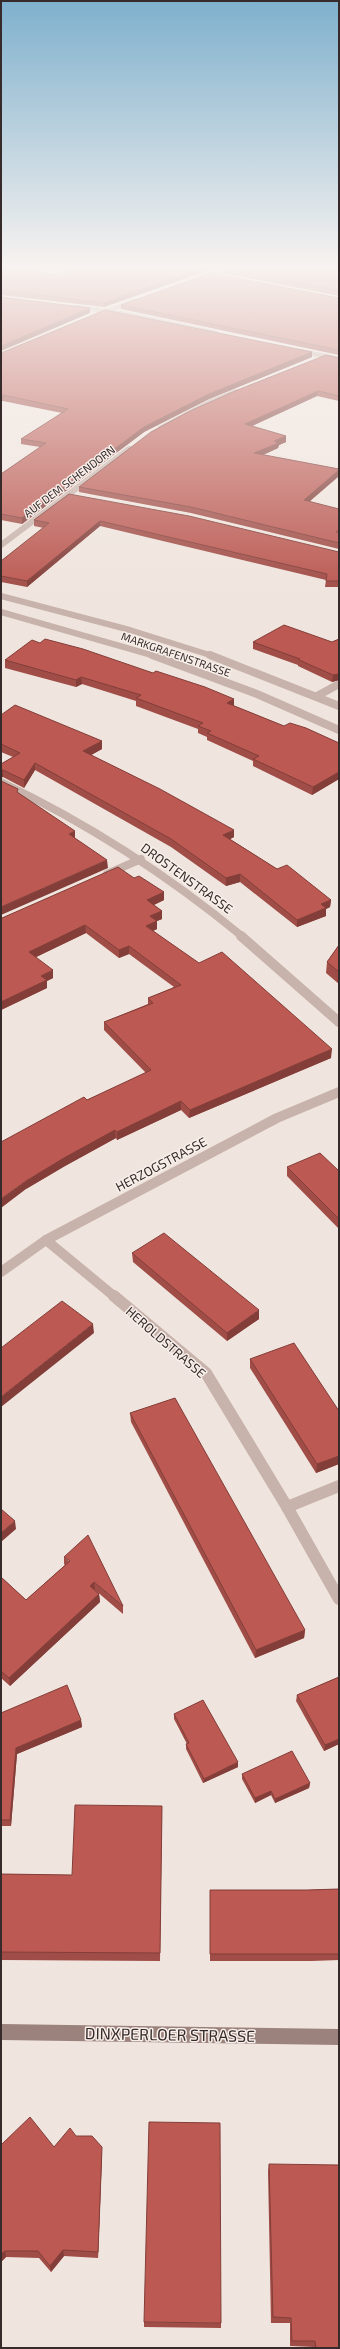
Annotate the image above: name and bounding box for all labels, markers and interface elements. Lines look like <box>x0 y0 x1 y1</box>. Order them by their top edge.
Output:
street label: AUF DEM SCHENDORN <box>21 442 117 520</box>
street label: MARKGRAFENSTRASSE <box>120 629 232 679</box>
street label: DROSTENSTRASSE <box>138 839 236 917</box>
street label: HERZOGSTRASSE <box>113 1133 209 1195</box>
street label: HEROLDSTRASSE <box>123 1303 209 1381</box>
street label: DINXPERLOER STRASSE <box>85 2023 255 2045</box>

